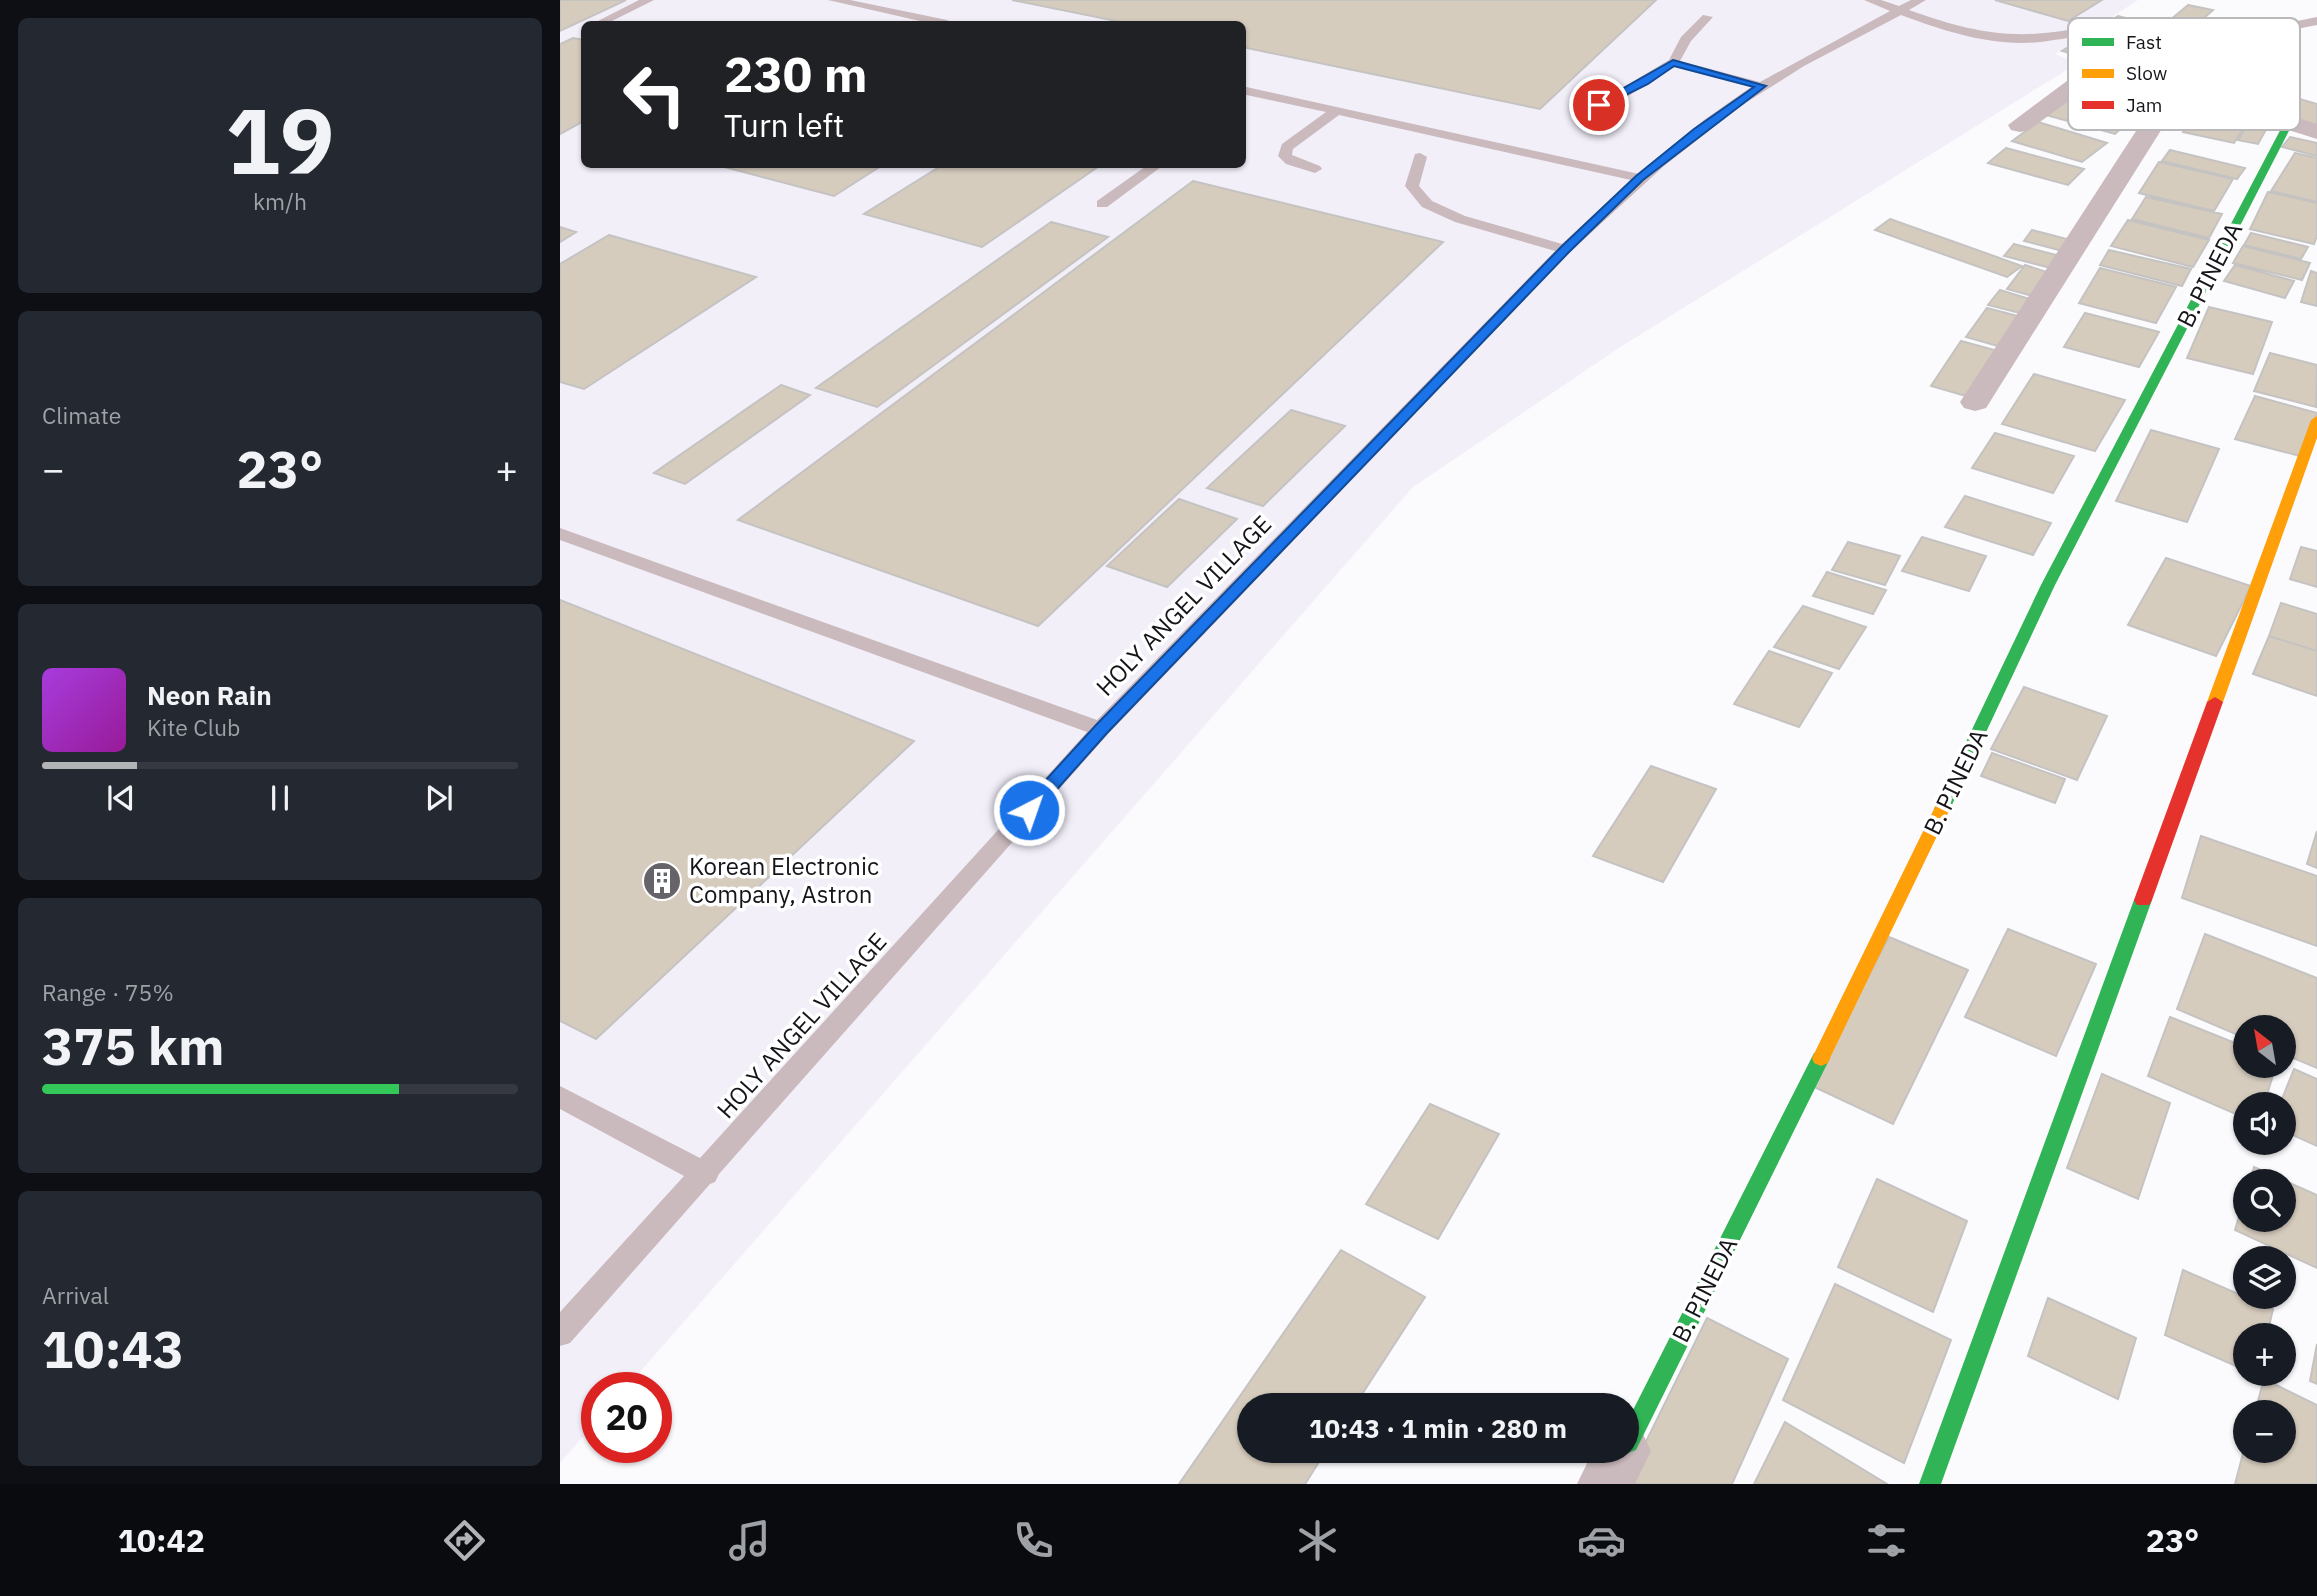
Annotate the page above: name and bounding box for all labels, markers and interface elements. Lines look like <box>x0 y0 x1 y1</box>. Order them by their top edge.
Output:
legend <box>2068 18 2300 130</box>
text: Fast <box>2126 30 2162 54</box>
text: 230 m <box>724 42 868 105</box>
icon: left <box>609 49 700 140</box>
text: Slow <box>2126 61 2167 85</box>
pin <box>1569 75 1629 135</box>
text: 19 <box>225 81 335 199</box>
icon: arrive <box>1580 86 1618 124</box>
text: Jam <box>2126 93 2162 117</box>
text: Turn left <box>724 104 844 146</box>
text: km/h <box>253 186 307 216</box>
street label: B. PINEDA <box>2169 217 2249 333</box>
text: Climate <box>42 400 121 430</box>
text: 23° <box>237 435 323 502</box>
text: − <box>42 444 65 493</box>
text: + <box>495 444 518 493</box>
street label: HOLY ANGEL VILLAGE <box>1089 508 1278 702</box>
text: Neon Rain <box>147 678 272 712</box>
text: Kite Club <box>147 712 240 742</box>
street label: B. PINEDA <box>1916 723 1994 840</box>
position arrow <box>992 773 1066 847</box>
icon: previous <box>102 779 140 817</box>
icon: pause <box>261 779 299 817</box>
icon: next <box>420 779 458 817</box>
place label: Korean Electronic Company, Astron <box>689 850 879 910</box>
building icon: Korean Electronic Company, Astron <box>641 860 683 902</box>
street label: HOLY ANGEL VILLAGE <box>709 926 893 1125</box>
text: Range · 75% <box>42 977 174 1007</box>
text: 375 km <box>42 1012 224 1079</box>
north arrow <box>2233 1015 2296 1078</box>
map controls <box>2233 1015 2296 1463</box>
button: sound <box>2233 1092 2296 1155</box>
button: search <box>2233 1169 2296 1232</box>
street label: B. PINEDA <box>1664 1232 1744 1348</box>
button: layers <box>2233 1246 2296 1309</box>
text: Arrival <box>42 1280 109 1310</box>
text: 10:43 <box>42 1315 184 1382</box>
button: + <box>2233 1323 2296 1386</box>
speed limit sign: 20 <box>581 1372 672 1463</box>
button: − <box>2233 1400 2296 1463</box>
text: 10:43 · 1 min · 280 m <box>1309 1411 1567 1445</box>
icon: directions <box>440 1516 489 1565</box>
icon: music <box>725 1516 774 1565</box>
icon: phone <box>1009 1516 1058 1565</box>
icon: climate <box>1293 1516 1342 1565</box>
icon: car <box>1577 1516 1626 1565</box>
icon: filters <box>1862 1516 1911 1565</box>
text: 10:42 <box>118 1519 205 1561</box>
text: 23° <box>2146 1519 2199 1561</box>

